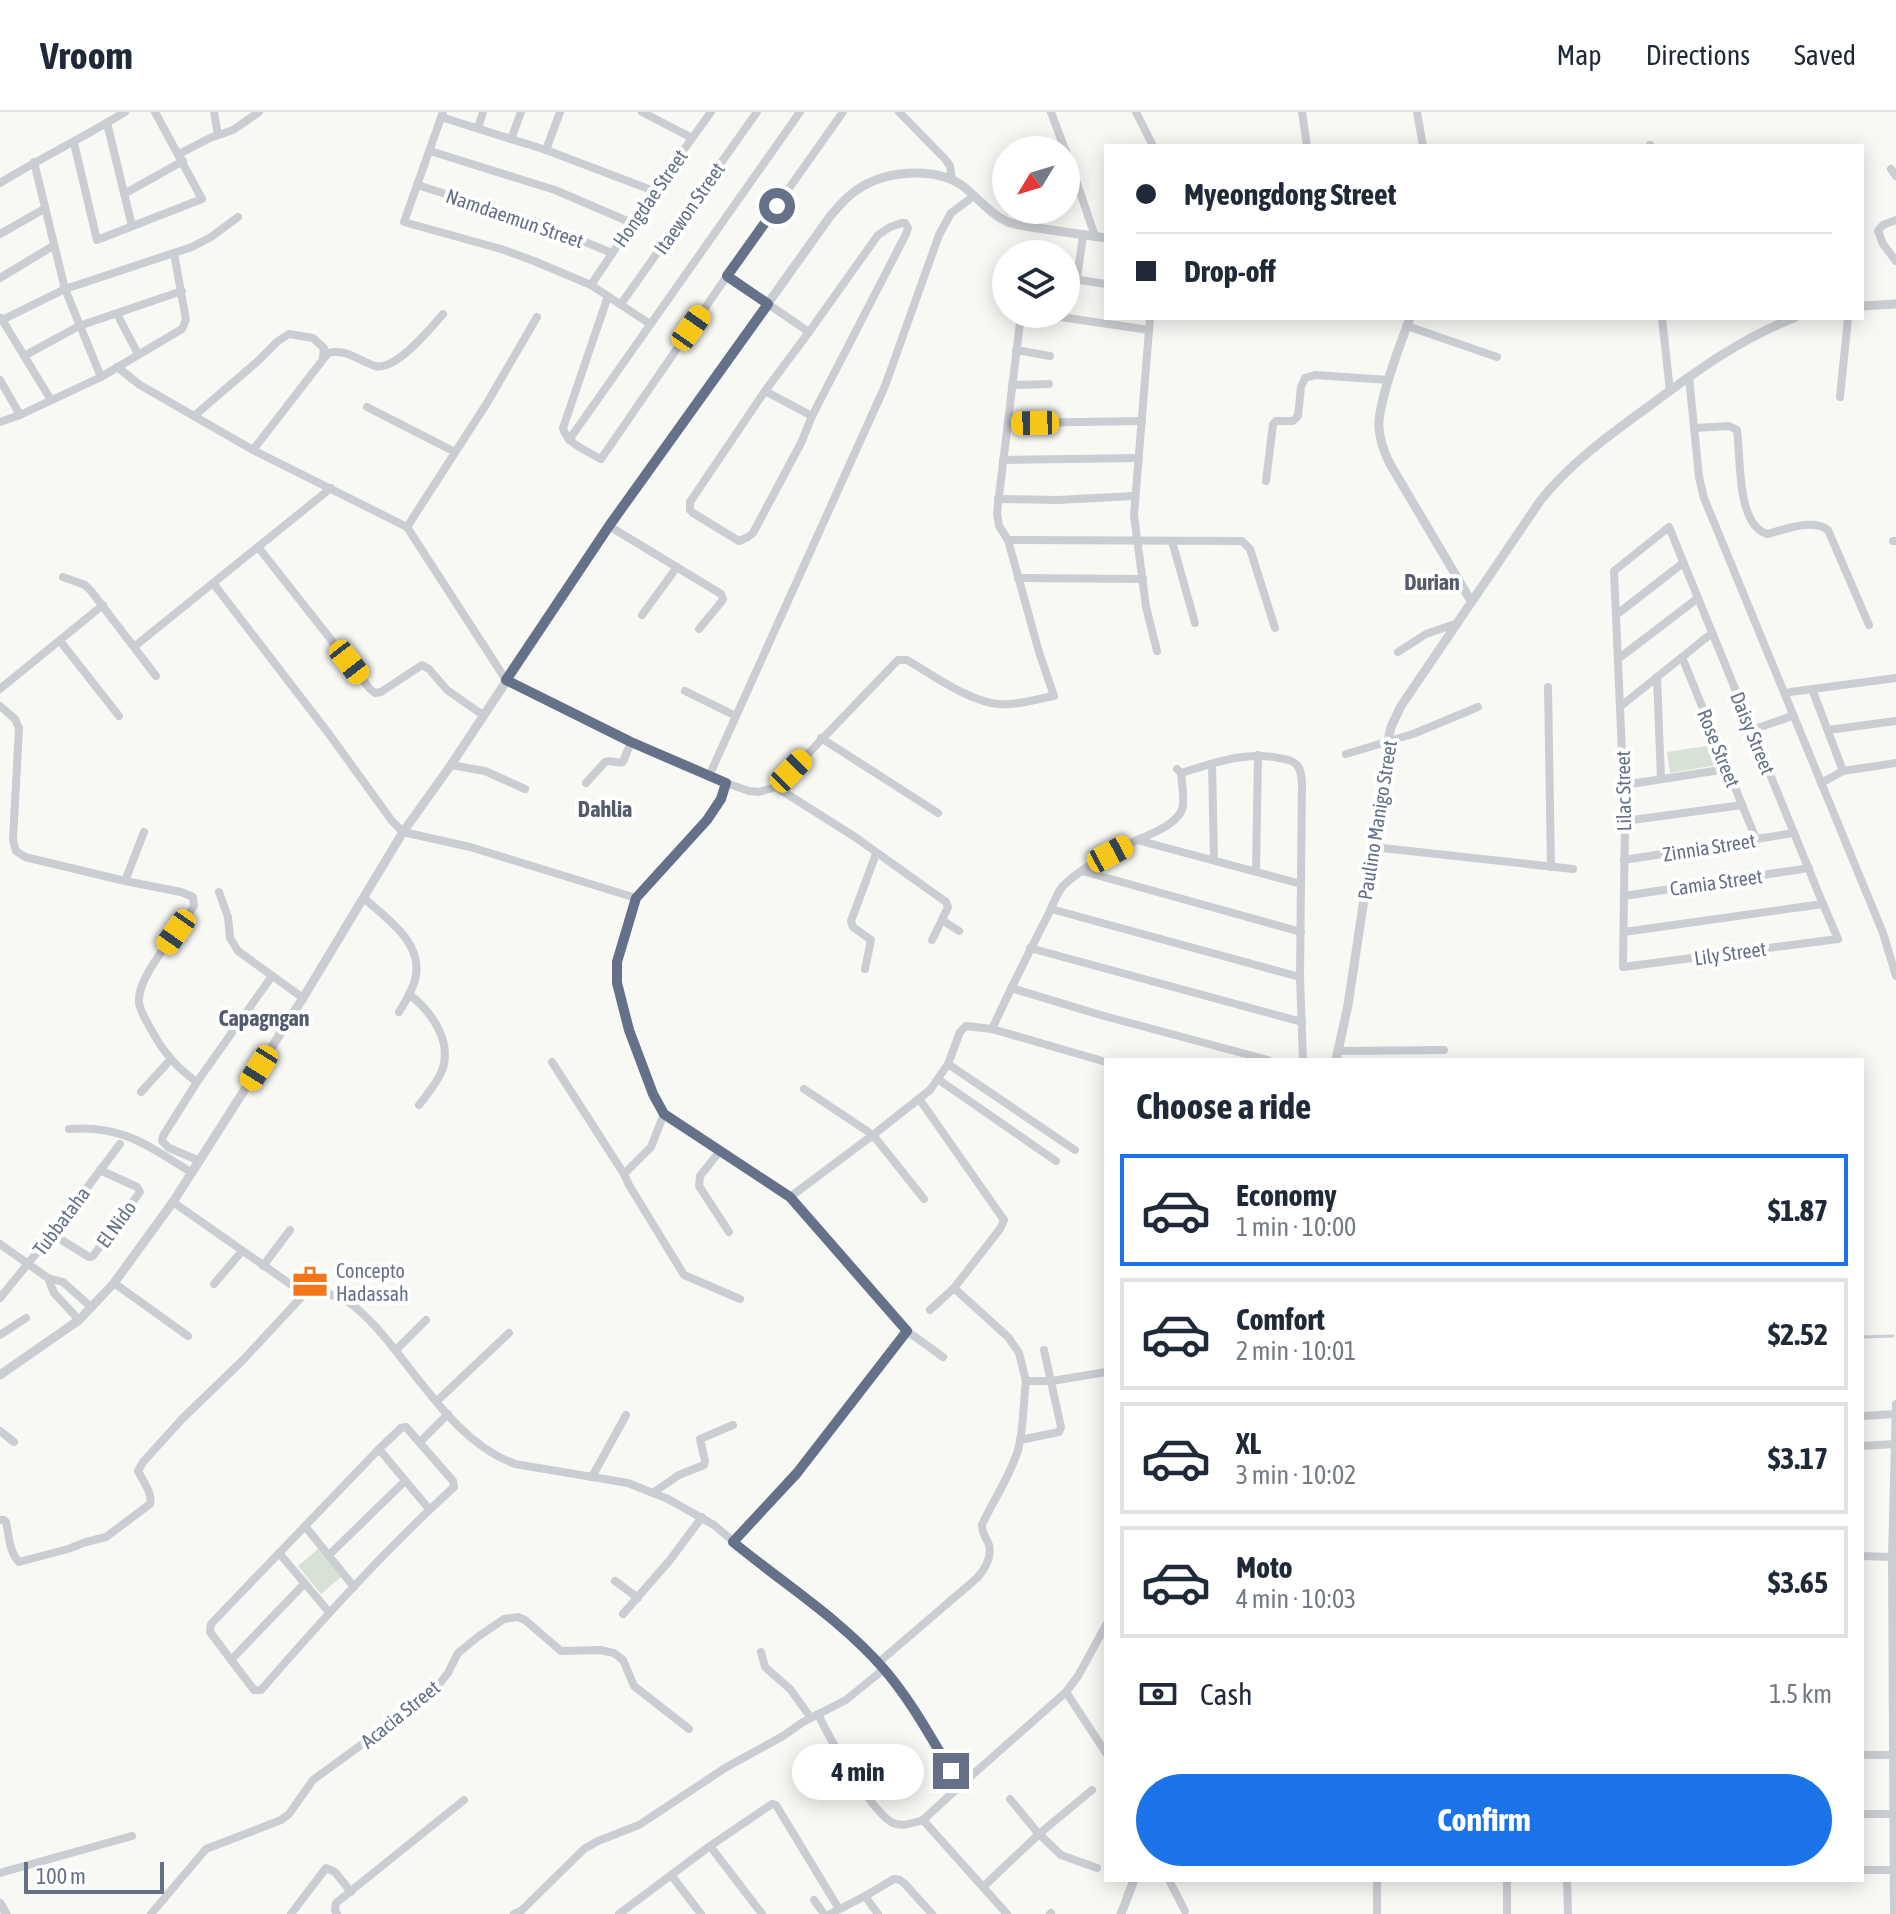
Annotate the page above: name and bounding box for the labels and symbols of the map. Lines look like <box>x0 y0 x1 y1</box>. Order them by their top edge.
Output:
north arrow <box>992 136 1080 224</box>
street label: Hongdae Street <box>608 145 692 251</box>
street label: Itaewon Street <box>649 158 729 258</box>
street label: Namdaemun Street <box>443 184 587 252</box>
route start <box>759 188 795 224</box>
car <box>667 301 715 355</box>
car <box>1011 411 1059 435</box>
district label: Durian <box>1404 569 1460 595</box>
car <box>325 636 373 688</box>
street label: Daisy Street <box>1726 688 1780 778</box>
street label: Rose Street <box>1693 706 1745 791</box>
street label: Paulino Manigo Street <box>1353 738 1401 901</box>
car <box>766 745 816 797</box>
street label: Lilac Street <box>1611 750 1635 832</box>
district label: Dahlia <box>578 796 632 822</box>
street label: Zinnia Street <box>1661 828 1757 866</box>
car <box>1083 832 1137 876</box>
street label: Camia Street <box>1668 864 1764 900</box>
car <box>152 905 200 959</box>
street label: Lily Street <box>1693 937 1768 969</box>
district label: Capagngan <box>219 1005 309 1031</box>
car <box>236 1041 282 1095</box>
street label: Tubbataha <box>28 1182 94 1260</box>
street label: El Nido <box>91 1196 141 1252</box>
place label: Concepto Hadassah <box>336 1259 409 1305</box>
office icon: Concepto Hadassah <box>291 1263 329 1301</box>
street label: Acacia Street <box>356 1675 444 1753</box>
callout: 4 min <box>791 1743 923 1799</box>
route end <box>933 1753 969 1789</box>
scale bar <box>24 1858 164 1894</box>

